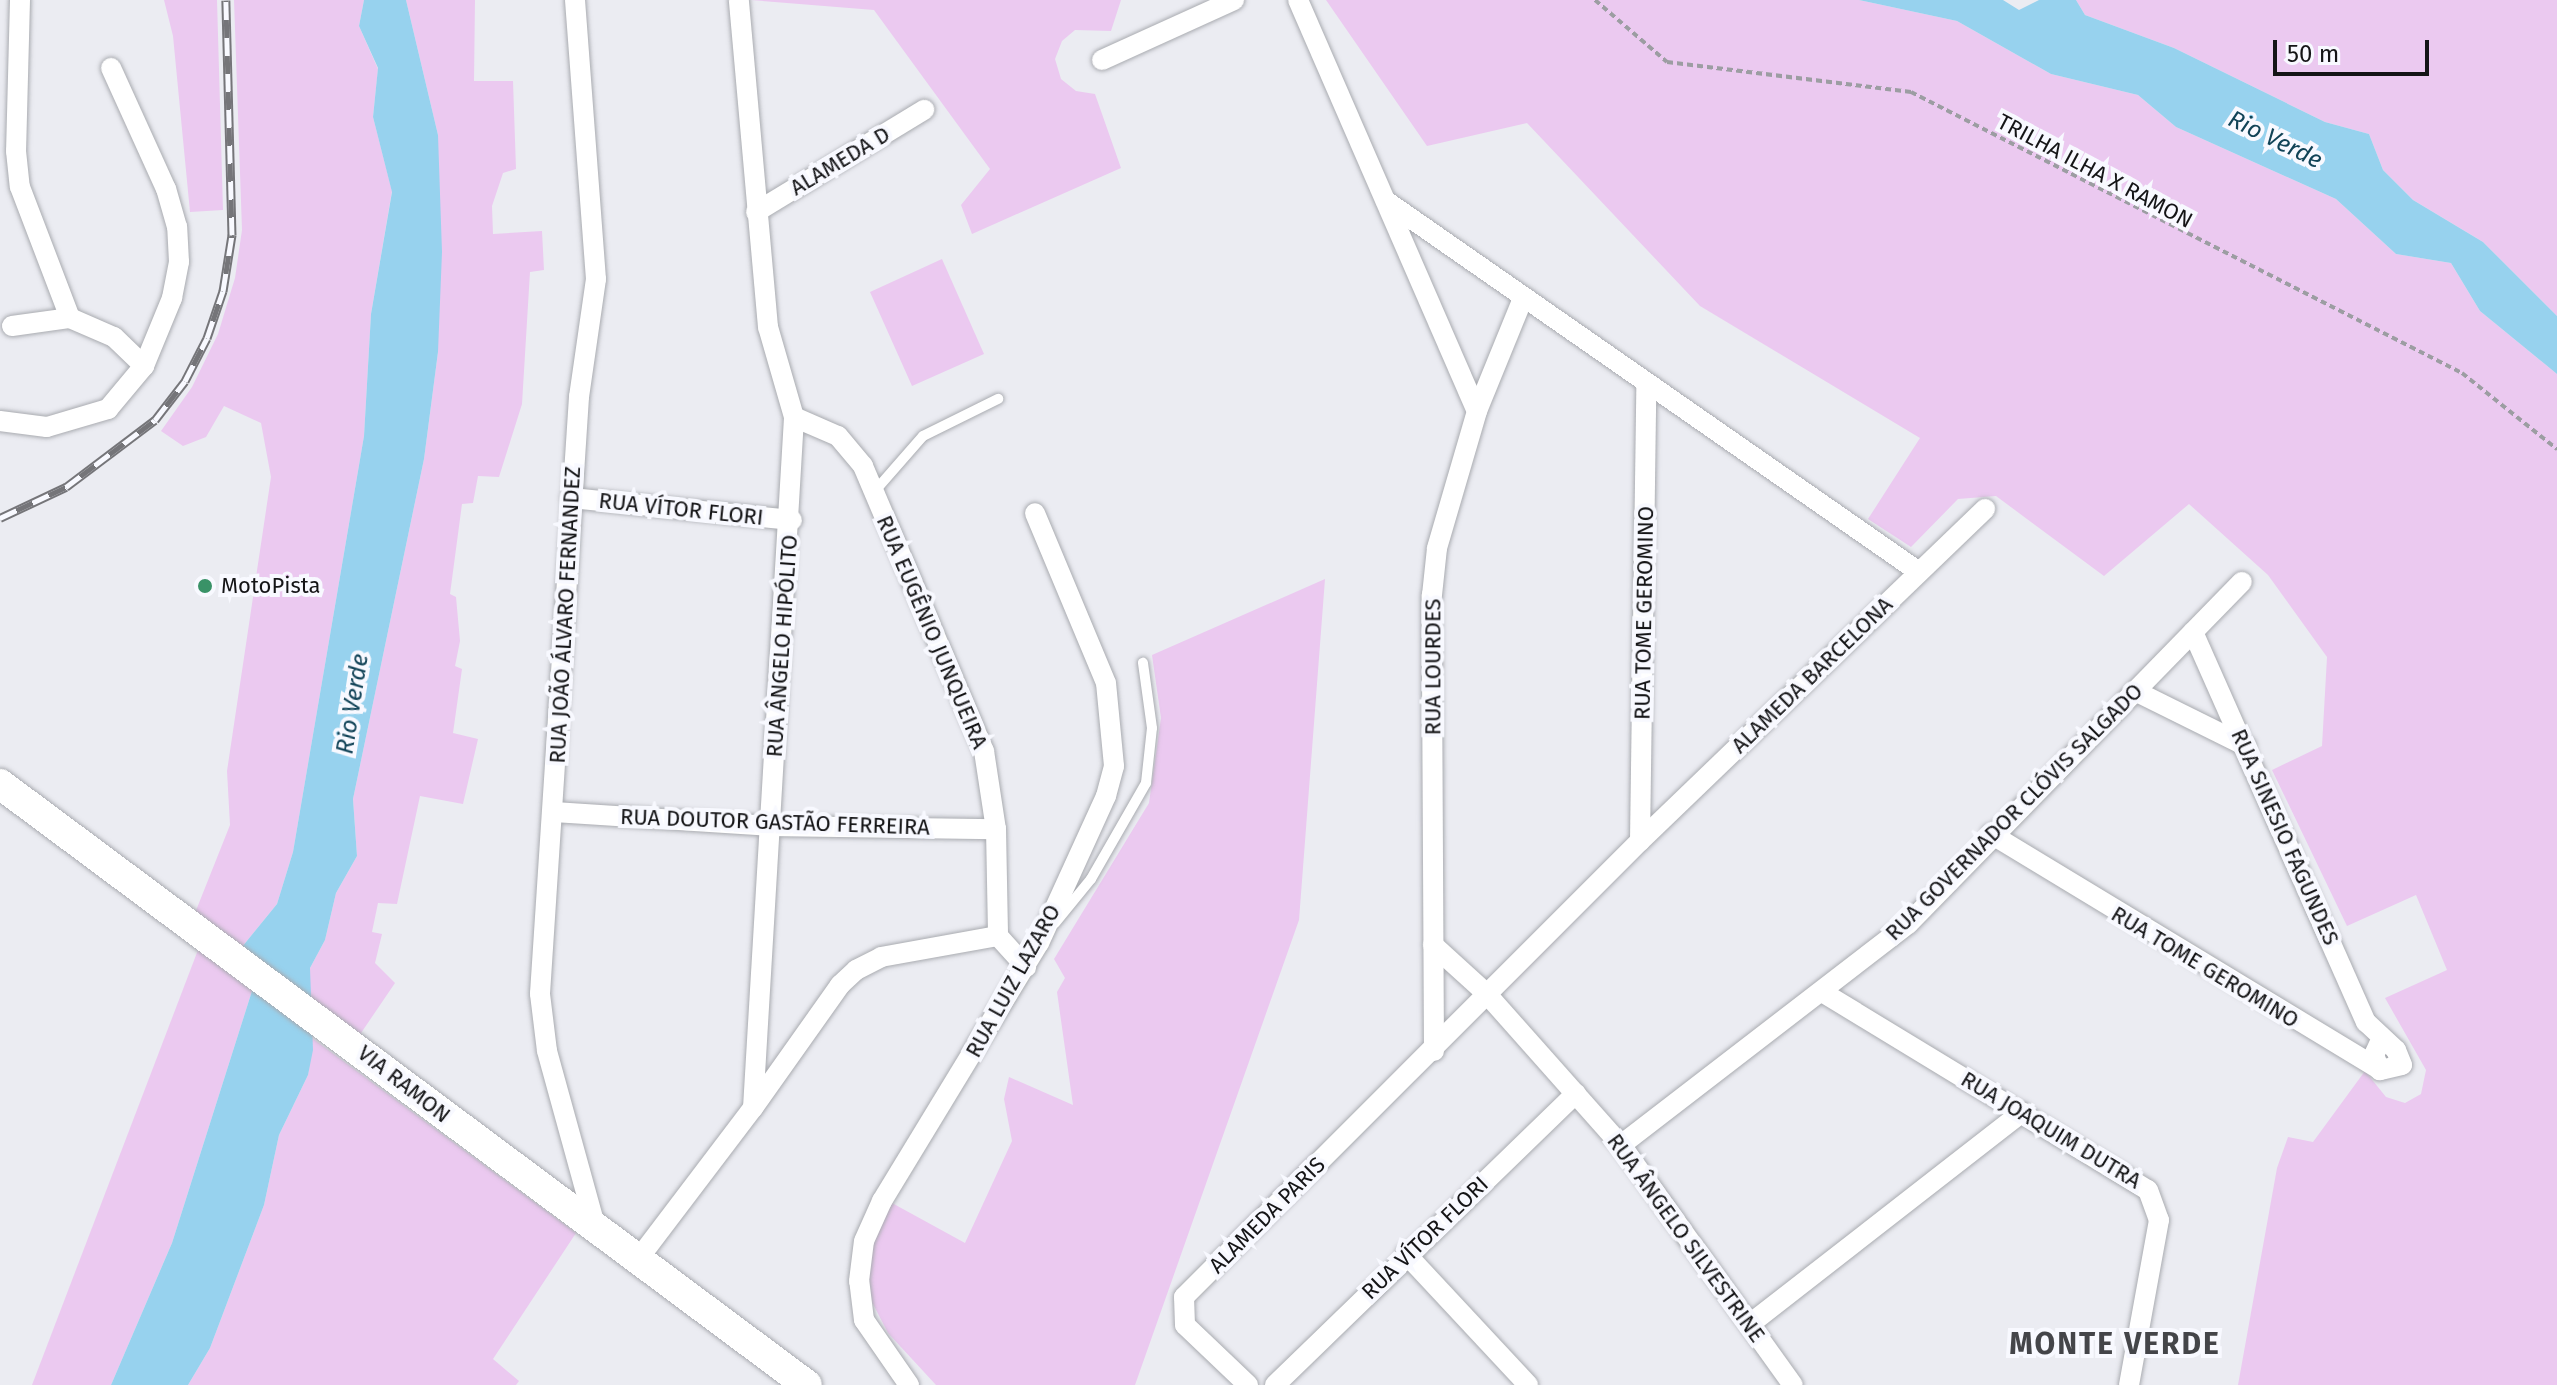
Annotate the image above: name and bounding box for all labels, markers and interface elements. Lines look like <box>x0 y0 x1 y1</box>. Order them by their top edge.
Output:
scale bar <box>2277 24 2433 74</box>
text: 50 m <box>2287 40 2339 68</box>
water label: Rio Verde <box>2223 105 2327 175</box>
street label: TRILHA ILHA X RAMON <box>1993 108 2197 234</box>
street label: ALAMEDA D <box>785 121 895 201</box>
street label: RUA JOÃO ÁLVARO FERNANDEZ <box>544 466 586 764</box>
street label: RUA VÍTOR FLORI <box>597 487 765 531</box>
street label: RUA TOME GEROMINO <box>1629 506 1659 720</box>
street label: RUA EUGÊNIO JUNQUEIRA <box>871 511 993 753</box>
street label: RUA ÂNGELO HIPÓLITO <box>761 534 803 758</box>
place label: MotoPista <box>221 573 320 599</box>
marker: MotoPista <box>196 577 214 595</box>
street label: ALAMEDA BARCELONA <box>1726 591 1898 759</box>
street label: RUA LOURDES <box>1420 599 1446 735</box>
water label: Rio Verde <box>331 652 375 756</box>
street label: RUA GOVERNADOR CLÓVIS SALGADO <box>1880 678 2148 946</box>
street label: RUA SINESIO FAGUNDES <box>2225 725 2345 949</box>
street label: RUA DOUTOR GASTÃO FERREIRA <box>620 803 930 841</box>
street label: RUA LUIZ LAZARO <box>960 900 1066 1062</box>
street label: RUA TOME GEROMINO <box>2106 901 2304 1033</box>
street label: VIA RAMON <box>352 1040 456 1128</box>
street label: RUA JOAQUIM DUTRA <box>1956 1066 2146 1194</box>
street label: RUA ÂNGELO SILVESTRINE <box>1601 1129 1771 1347</box>
street label: ALAMEDA PARIS <box>1203 1151 1331 1279</box>
street label: RUA VÍTOR FLORI <box>1356 1171 1494 1305</box>
district label: MONTE VERDE <box>2009 1326 2221 1362</box>

